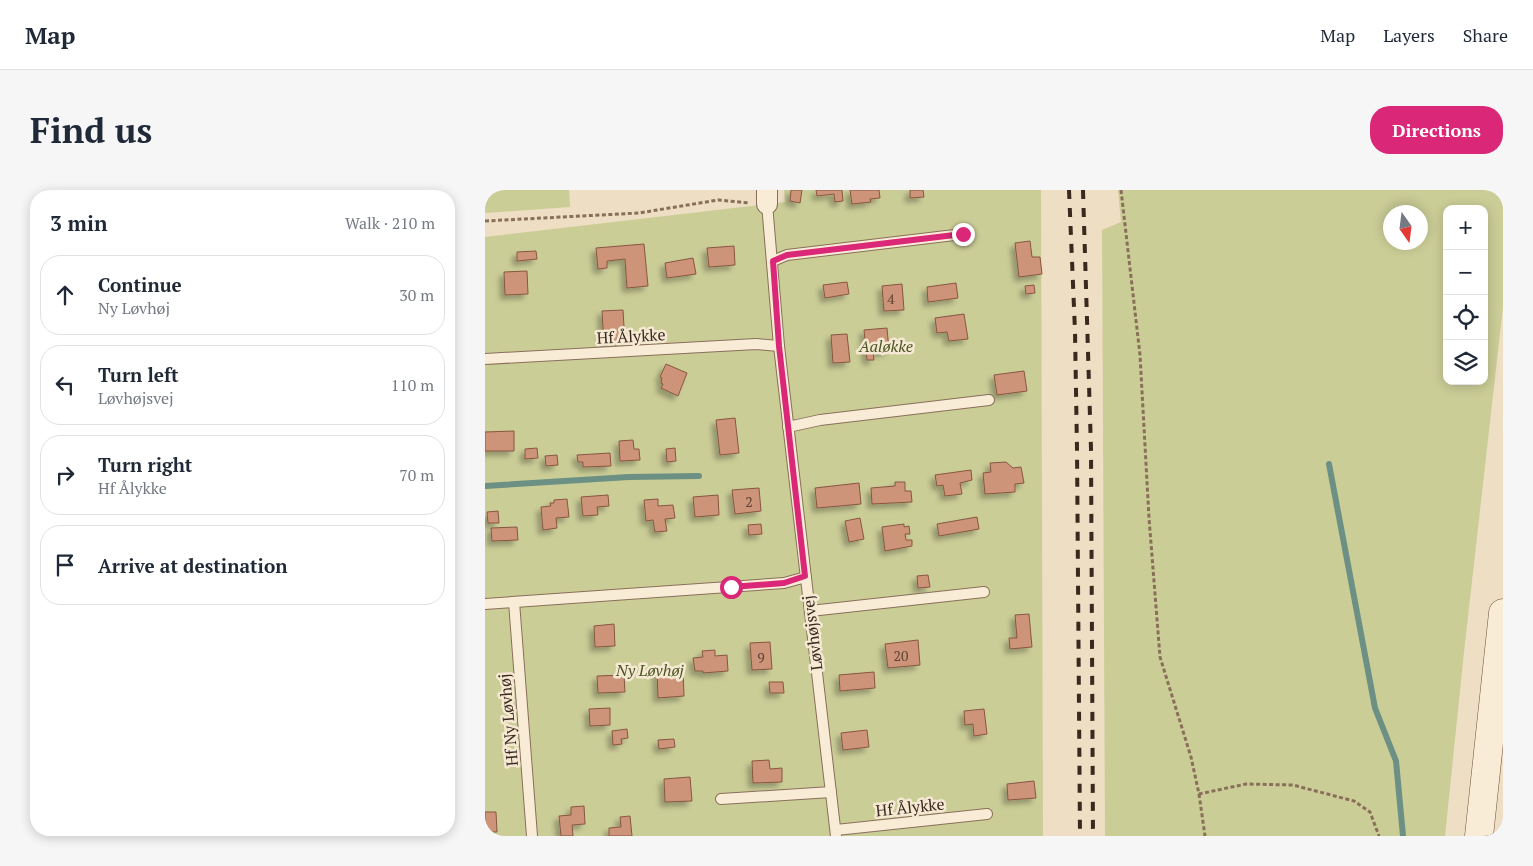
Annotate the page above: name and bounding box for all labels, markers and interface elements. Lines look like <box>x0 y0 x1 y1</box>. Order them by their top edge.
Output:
text: Map <box>25 19 75 51</box>
text: Map <box>1320 23 1355 47</box>
text: Layers <box>1383 23 1435 47</box>
text: Share <box>1463 23 1508 47</box>
button: Directions <box>1370 106 1503 154</box>
text: Find us <box>30 107 152 153</box>
north arrow <box>1383 205 1428 250</box>
map controls <box>1443 205 1488 385</box>
button: + <box>1443 205 1488 250</box>
text: 3 min <box>50 209 107 237</box>
text: Walk · 210 m <box>345 212 435 234</box>
route end <box>952 223 975 246</box>
button: − <box>1443 250 1488 295</box>
text: Continue <box>98 272 182 297</box>
icon: ahead <box>51 281 79 309</box>
text: 30 m <box>399 284 434 306</box>
house number: 4 <box>887 289 895 308</box>
button: locate <box>1443 295 1488 340</box>
text: Ny Løvhøj <box>98 297 170 319</box>
street label: Hf Ålykke <box>596 323 666 349</box>
park label: Aaløkke <box>858 335 913 357</box>
button: layers <box>1443 340 1488 385</box>
text: Turn left <box>98 362 179 387</box>
icon: left <box>51 371 79 399</box>
text: 110 m <box>391 374 434 396</box>
text: Løvhøjsvej <box>98 387 174 409</box>
text: Turn right <box>98 452 192 477</box>
icon: right <box>51 461 79 489</box>
text: 70 m <box>399 464 434 486</box>
text: Hf Ålykke <box>98 477 167 499</box>
house number: 2 <box>745 492 753 511</box>
icon: arrive <box>51 551 79 579</box>
text: Arrive at destination <box>98 553 287 578</box>
route start <box>720 576 743 599</box>
street label: Løvhøjsvej <box>796 594 828 672</box>
house number: 20 <box>894 646 908 665</box>
house number: 9 <box>757 648 765 667</box>
park label: Ny Løvhøj <box>615 659 685 681</box>
street label: Hf Ny Løvhøj <box>493 673 523 767</box>
street label: Hf Ålykke <box>875 792 945 822</box>

